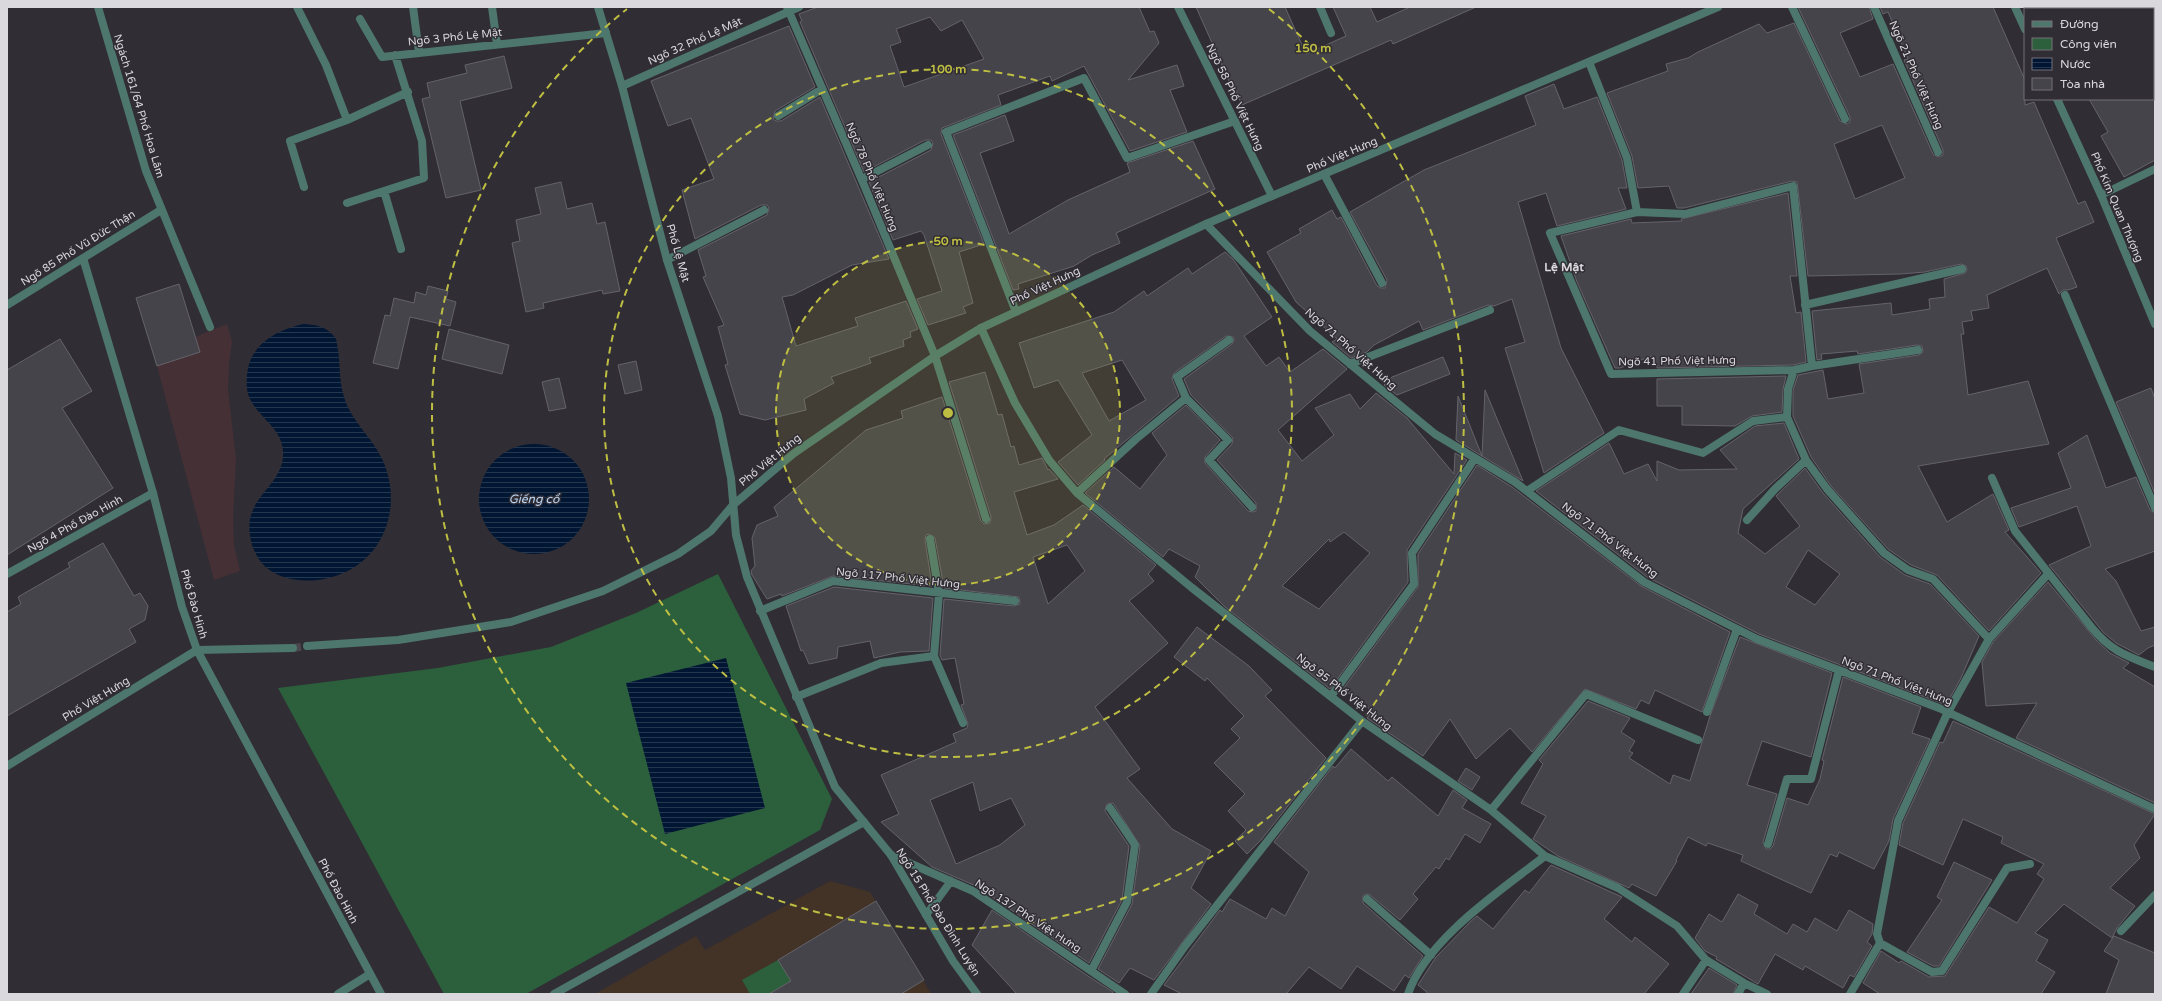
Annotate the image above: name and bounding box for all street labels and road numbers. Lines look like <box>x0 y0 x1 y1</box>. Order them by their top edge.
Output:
street label: Ngõ 32 Phố Lệ Mật <box>646 14 744 68</box>
street label: Ngõ 21 Phố Việt Hưng <box>1886 19 1946 131</box>
street label: Ngõ 3 Phố Lệ Mật <box>407 26 503 48</box>
street label: Ngách 161/64 Phố Hoa Lâm <box>111 33 167 179</box>
street label: Ngõ 58 Phố Việt Hưng <box>1203 41 1267 153</box>
street label: Ngõ 78 Phố Việt Hưng <box>843 120 901 234</box>
street label: Phố Việt Hưng <box>1305 134 1379 176</box>
street label: Phố Kim Quan Thượng <box>2088 150 2146 264</box>
street label: Ngõ 85 Phố Vũ Đức Thận <box>19 207 137 289</box>
street label: Phố Lệ Mật <box>663 222 693 284</box>
street label: Phố Việt Hưng <box>1008 264 1082 308</box>
street label: Ngõ 71 Phố Việt Hưng <box>1302 306 1400 393</box>
street label: Ngõ 41 Phố Việt Hưng <box>1618 353 1736 369</box>
street label: Phố Việt Hưng <box>736 431 804 489</box>
street label: Ngõ 4 Phố Đào Hinh <box>25 492 125 556</box>
street label: Ngõ 71 Phố Việt Hưng <box>1559 499 1661 581</box>
street label: Ngõ 117 Phố Việt Hưng <box>835 565 961 591</box>
street label: Phố Đào Hinh <box>178 568 210 640</box>
street label: Ngõ 95 Phố Việt Hưng <box>1294 651 1394 733</box>
street label: Ngõ 71 Phố Việt Hưng <box>1840 654 1954 708</box>
street label: Phố Việt Hưng <box>60 674 132 724</box>
street label: Ngõ 15 Phố Đào Đình Luyện <box>893 846 983 978</box>
street label: Phố Đào Hinh <box>315 856 361 926</box>
street label: Ngõ 137 Phố Việt Hưng <box>972 877 1084 955</box>

